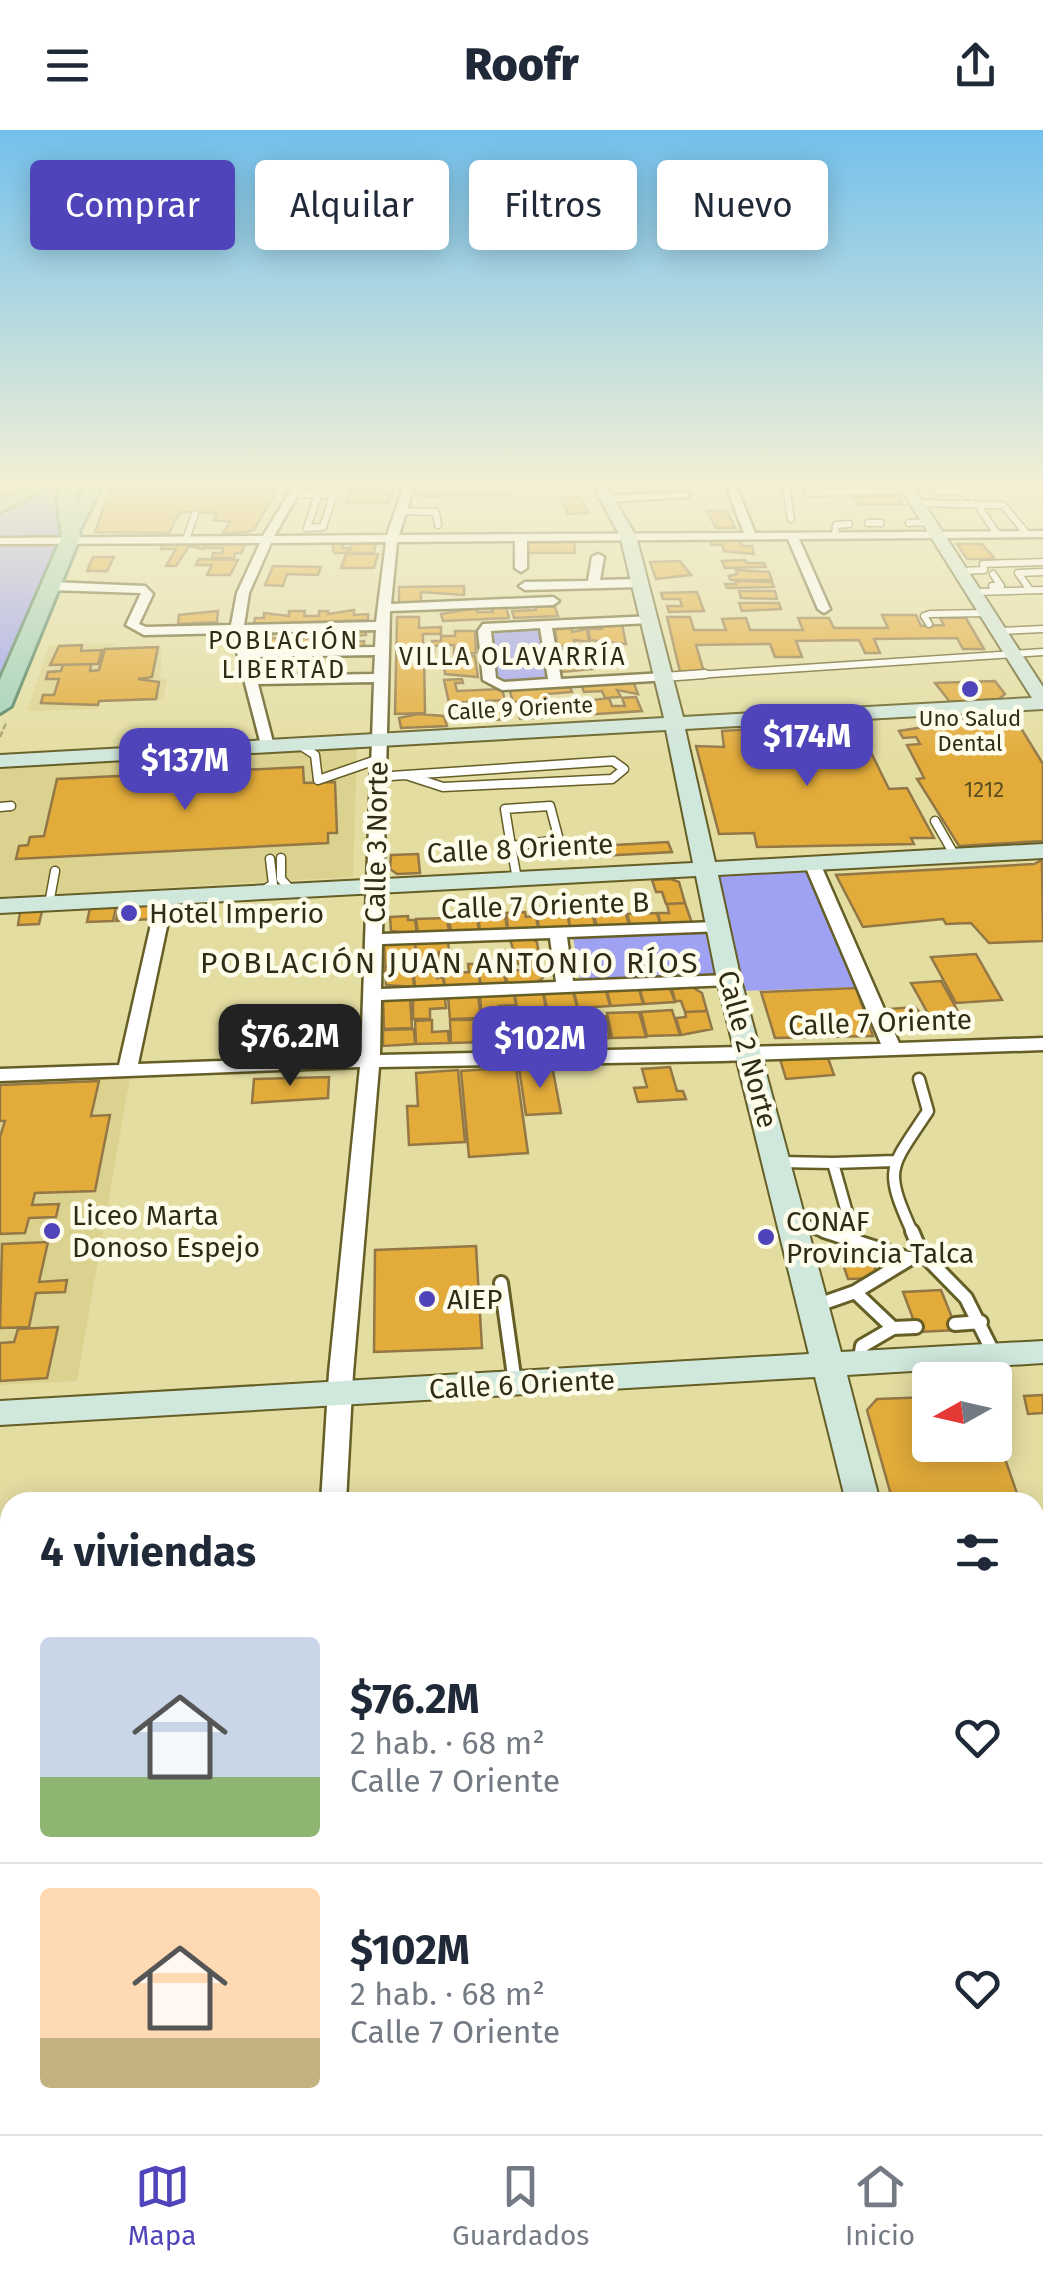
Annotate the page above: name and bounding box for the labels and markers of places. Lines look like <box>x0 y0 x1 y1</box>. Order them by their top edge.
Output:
marker: Uno Salud Dental <box>959 678 981 700</box>
pin: $174M <box>737 704 877 789</box>
place label: Uno Salud Dental <box>919 705 1021 757</box>
pin: $137M <box>115 728 255 813</box>
place label: Hotel Imperio <box>149 897 324 930</box>
marker: Hotel Imperio <box>118 902 140 924</box>
pin: $76.2M <box>209 1004 371 1089</box>
pin: $102M <box>470 1006 610 1091</box>
place label: Liceo Marta Donoso Espejo <box>72 1199 260 1264</box>
place label: CONAF Provincia Talca <box>786 1205 974 1270</box>
marker: Liceo Marta Donoso Espejo <box>41 1220 63 1242</box>
marker: CONAF Provincia Talca <box>755 1226 777 1248</box>
place label: AIEP <box>447 1283 503 1316</box>
marker: AIEP <box>416 1288 438 1310</box>

